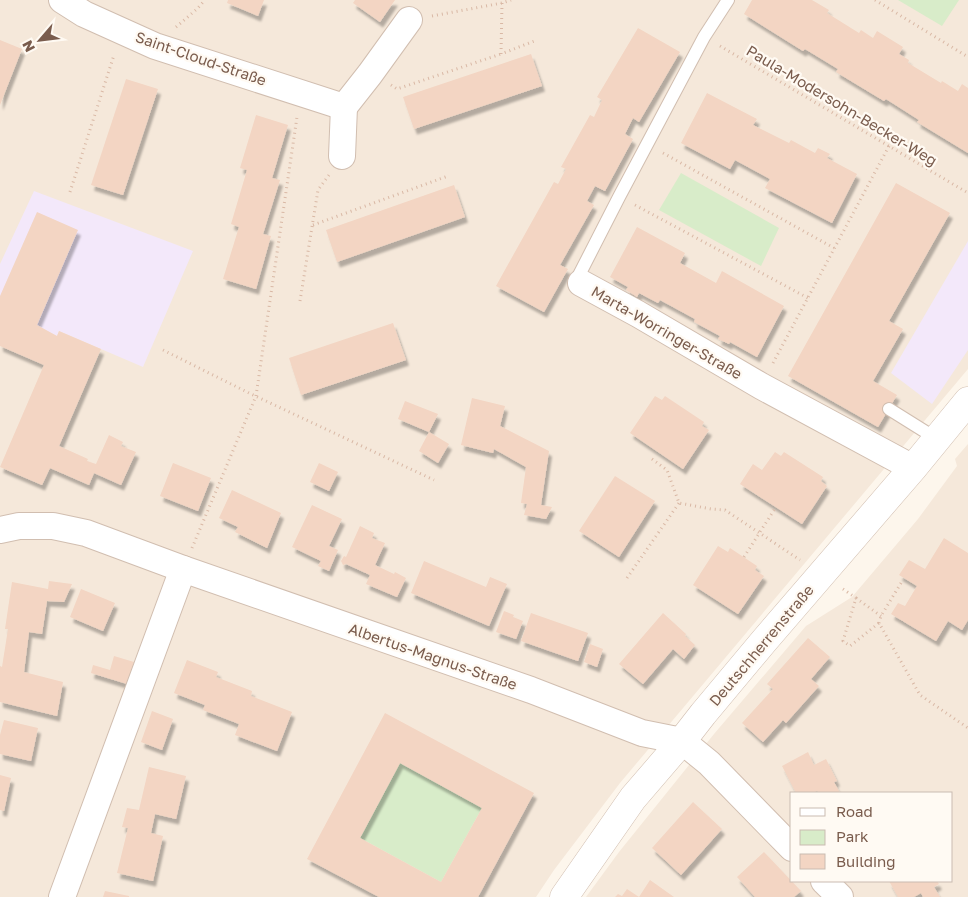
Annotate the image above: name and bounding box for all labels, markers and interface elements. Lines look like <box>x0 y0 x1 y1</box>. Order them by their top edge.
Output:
north arrow <box>15 15 65 65</box>
street label: Saint-Cloud-Straße <box>133 27 269 89</box>
text: N <box>18 38 38 55</box>
street label: Paula-Modersohn-Becker-Weg <box>743 41 941 169</box>
street label: Marta-Worringer-Straße <box>588 281 746 383</box>
street label: Deutschherrenstraße <box>705 581 817 709</box>
street label: Albertus-Magnus-Straße <box>346 619 520 693</box>
legend <box>790 792 953 882</box>
text: Road <box>836 802 873 820</box>
text: Park <box>836 827 869 845</box>
text: Building <box>836 852 896 870</box>

